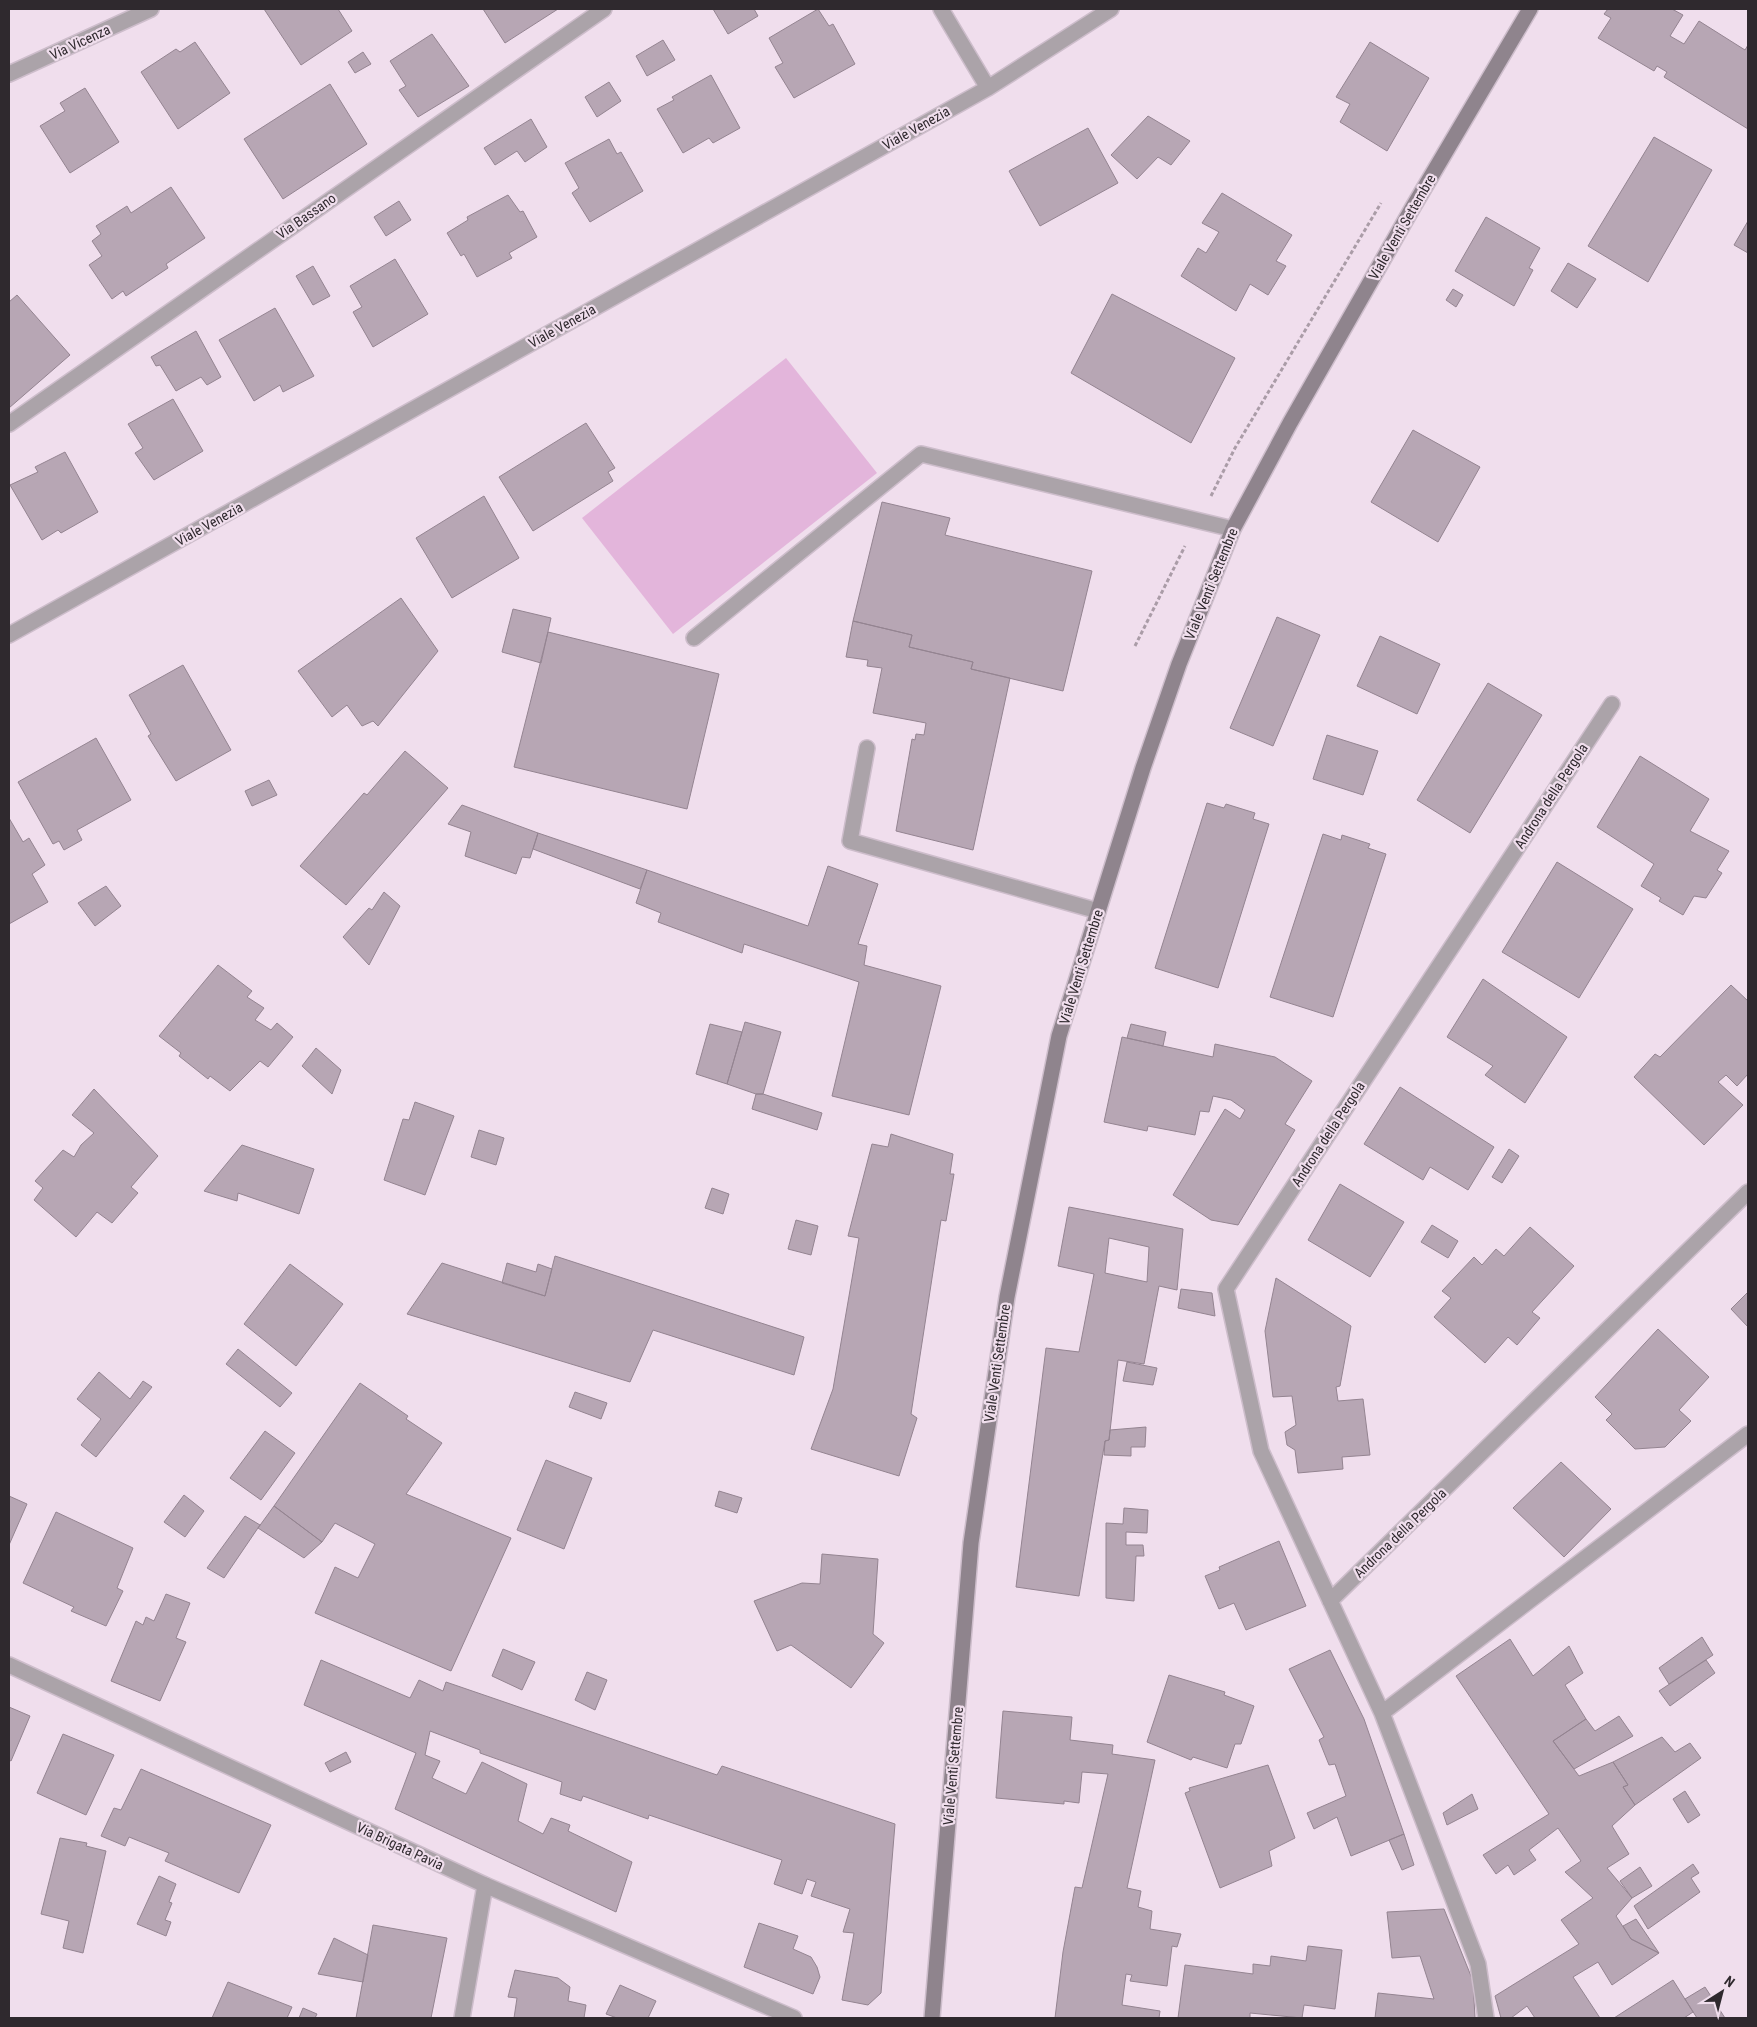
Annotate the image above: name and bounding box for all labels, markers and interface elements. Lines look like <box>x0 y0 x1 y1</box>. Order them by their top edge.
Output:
street label: Via Vicenza <box>47 21 113 63</box>
street label: Viale Venezia <box>880 103 952 153</box>
street label: Viale Venti Settembre <box>1365 171 1439 283</box>
street label: Via Bassano <box>273 190 339 242</box>
street label: Viale Venezia <box>526 301 598 351</box>
street label: Viale Venezia <box>173 499 245 549</box>
street label: Viale Venti Settembre <box>1181 525 1241 642</box>
street label: Androna della Pergola <box>1511 741 1591 851</box>
street label: Viale Venti Settembre <box>1056 907 1106 1026</box>
street label: Androna della Pergola <box>1288 1079 1368 1189</box>
street label: Viale Venti Settembre <box>981 1303 1013 1423</box>
street label: Androna della Pergola <box>1351 1485 1449 1581</box>
street label: Viale Venti Settembre <box>940 1706 966 1826</box>
street label: Via Brigata Pavia <box>354 1819 446 1873</box>
north arrow <box>1697 1967 1747 2017</box>
text: N <box>1721 1972 1738 1990</box>

